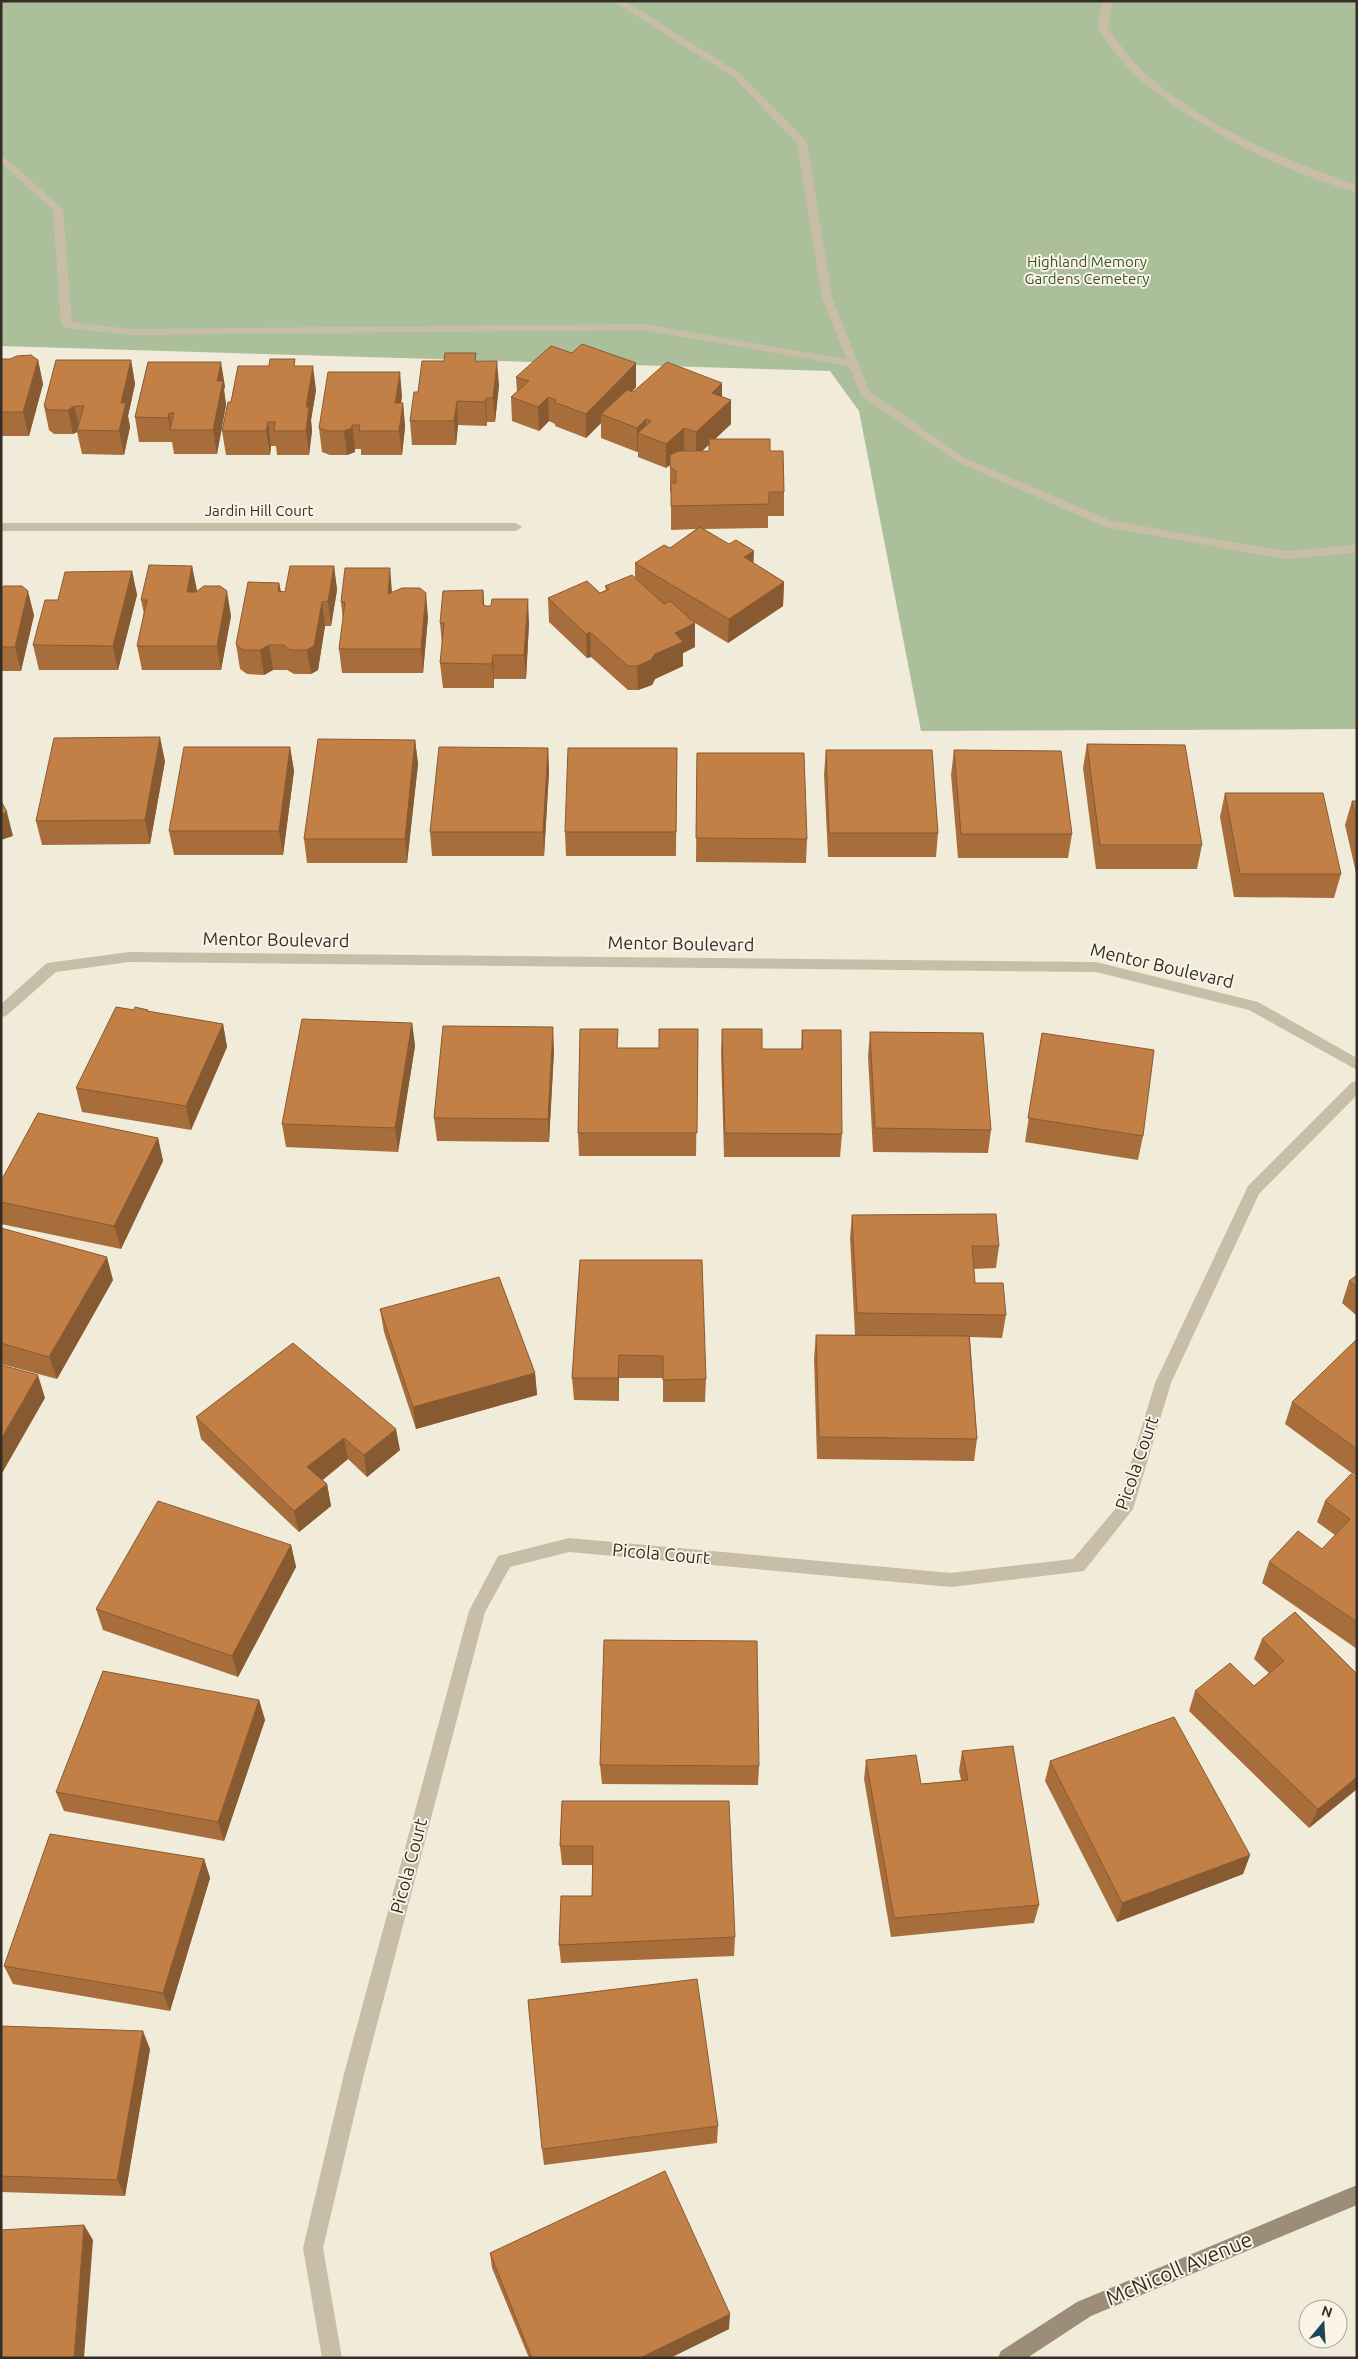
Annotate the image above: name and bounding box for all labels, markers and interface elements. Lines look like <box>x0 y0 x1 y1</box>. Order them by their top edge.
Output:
park label: Highland Memory Gardens Cemetery <box>1025 253 1149 287</box>
street label: Jardin Hill Court <box>205 502 313 519</box>
street label: Mentor Boulevard <box>203 928 349 950</box>
street label: Mentor Boulevard <box>608 932 754 954</box>
street label: Mentor Boulevard <box>1089 939 1236 991</box>
street label: Picola Court <box>1111 1413 1161 1512</box>
street label: Picola Court <box>611 1539 711 1567</box>
street label: Picola Court <box>386 1816 430 1916</box>
street label: McNicoll Avenue <box>1102 2226 1255 2310</box>
north arrow <box>1298 2299 1348 2349</box>
text: N <box>1320 2302 1334 2321</box>

